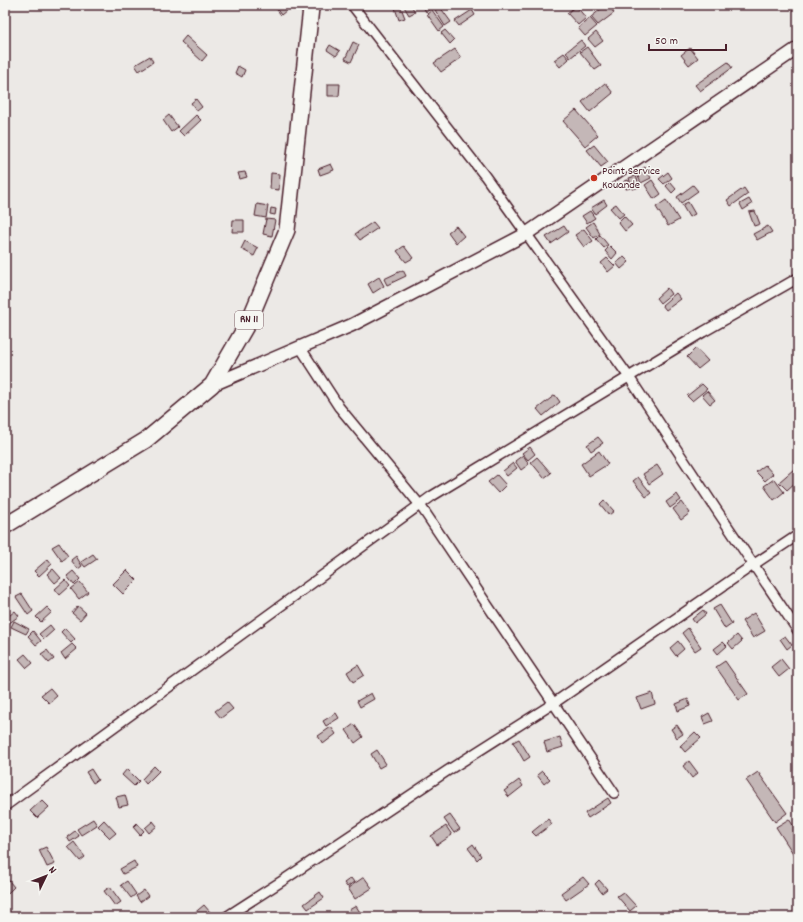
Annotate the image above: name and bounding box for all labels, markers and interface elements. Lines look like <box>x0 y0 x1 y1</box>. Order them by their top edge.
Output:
scale bar <box>649 26 726 52</box>
text: 50 m <box>655 33 678 50</box>
place label: Point Service Kouande <box>602 163 660 194</box>
marker: Point Service Kouande <box>589 173 599 183</box>
road number: RN 11 <box>235 311 263 329</box>
north arrow <box>26 856 66 896</box>
text: N <box>44 863 60 878</box>

